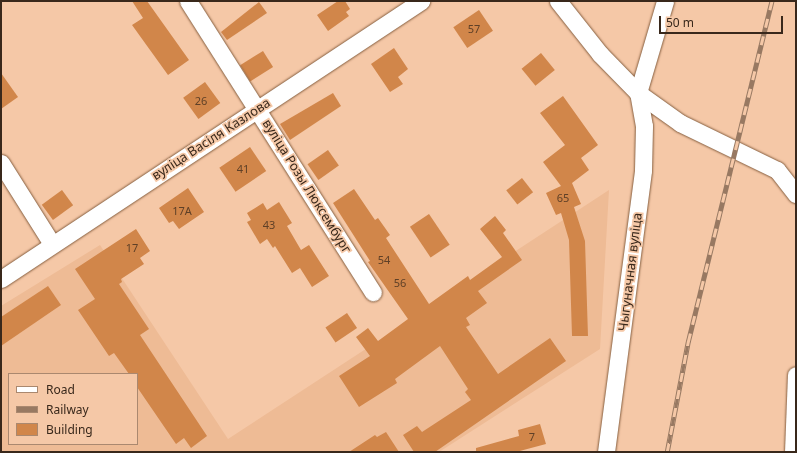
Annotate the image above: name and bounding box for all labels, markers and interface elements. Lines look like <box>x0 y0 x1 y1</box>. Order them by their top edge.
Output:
scale bar <box>661 8 785 34</box>
text: 50 m <box>666 14 694 31</box>
house number: 57 <box>468 22 480 36</box>
house number: 26 <box>195 94 207 108</box>
street label: вуліца Васіля Казлова <box>149 95 273 183</box>
street label: вуліца Розы Люксембург <box>259 116 355 256</box>
house number: 41 <box>237 162 249 176</box>
house number: 65 <box>557 191 569 205</box>
house number: 17А <box>172 204 192 218</box>
street label: Чыгуначная вуліца <box>615 212 645 332</box>
house number: 43 <box>263 218 275 232</box>
house number: 17 <box>126 241 138 255</box>
house number: 54 <box>378 253 390 267</box>
house number: 56 <box>394 276 406 290</box>
legend <box>8 373 138 445</box>
text: Road <box>46 381 75 398</box>
text: Railway <box>46 401 89 418</box>
text: Building <box>46 421 93 438</box>
house number: 7 <box>529 430 535 444</box>

